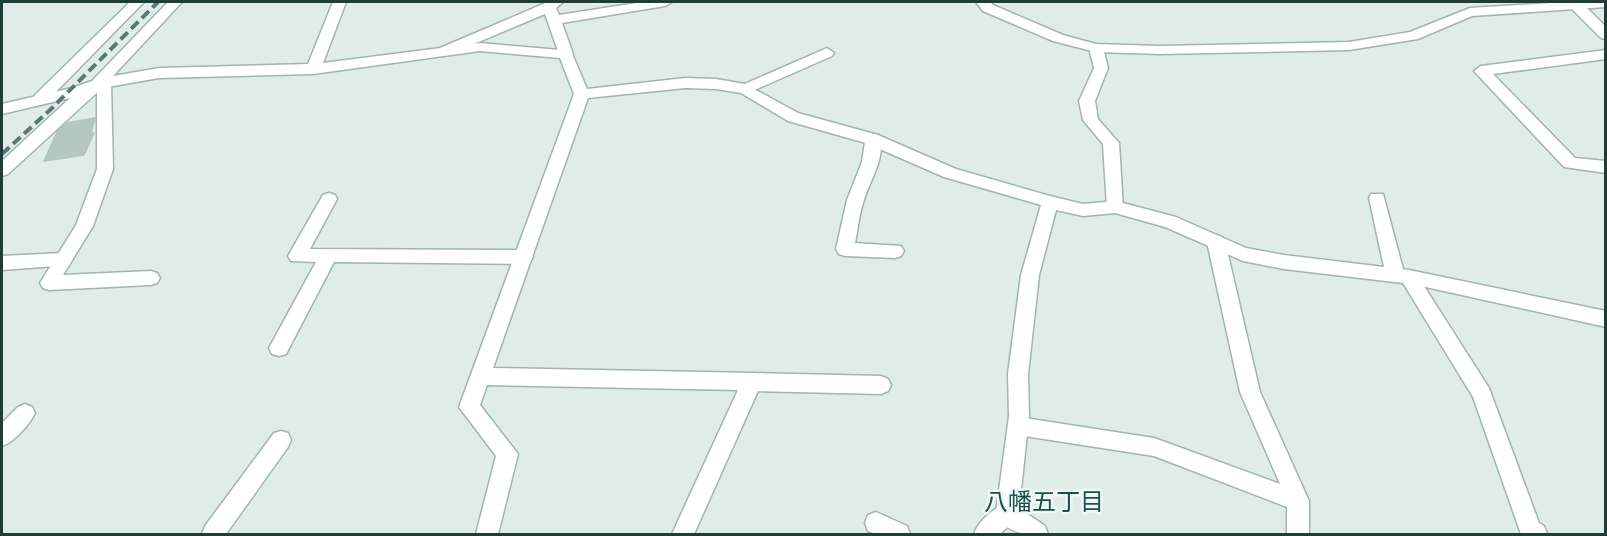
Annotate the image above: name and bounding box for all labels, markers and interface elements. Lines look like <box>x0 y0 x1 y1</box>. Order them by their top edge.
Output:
district label: 八幡五丁目 <box>984 486 1104 516</box>

